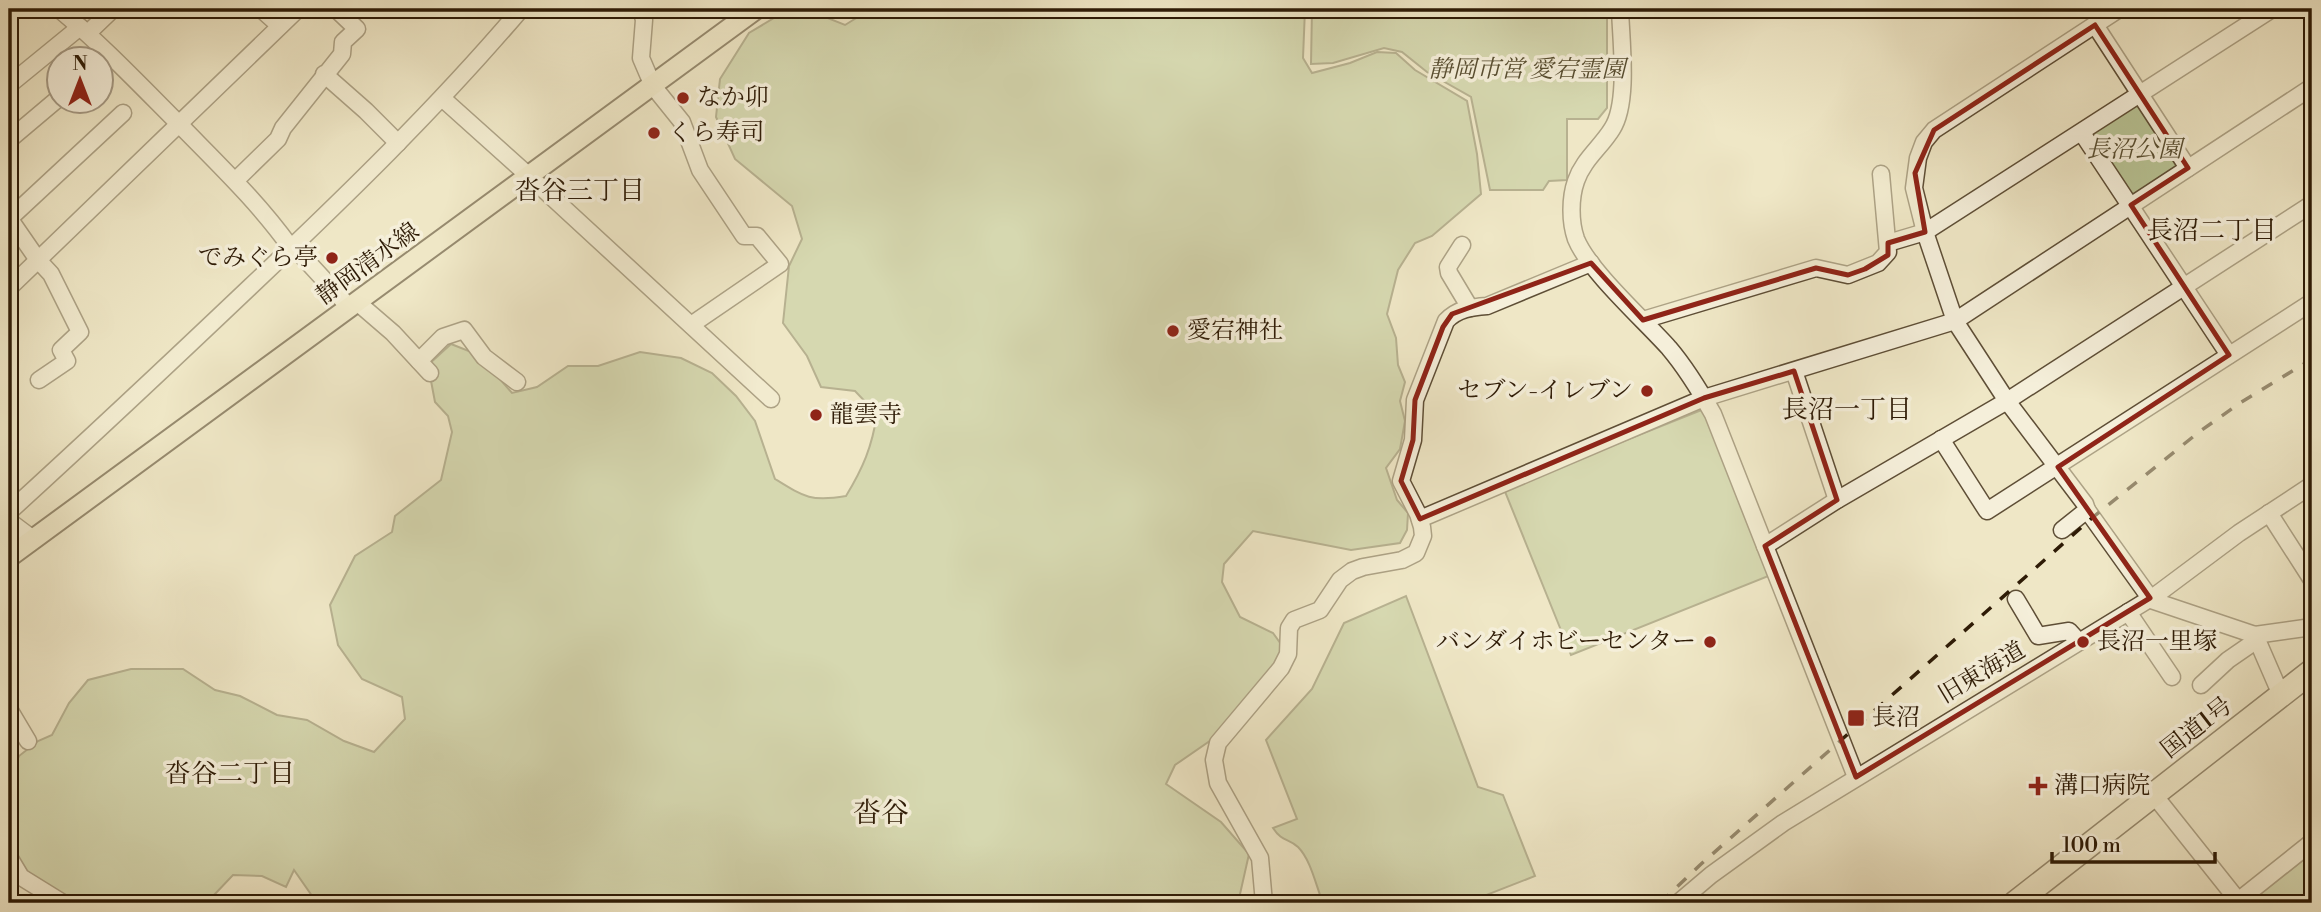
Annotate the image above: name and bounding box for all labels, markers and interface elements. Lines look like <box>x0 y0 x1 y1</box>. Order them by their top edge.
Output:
north arrow <box>46 46 116 116</box>
text: N <box>72 52 88 76</box>
park label: 静岡市営 愛宕霊園 <box>1429 55 1629 85</box>
place label: なか卯 <box>697 83 769 113</box>
marker: なか卯 <box>675 90 691 106</box>
place label: くら寿司 <box>668 118 764 148</box>
marker: くら寿司 <box>646 125 662 141</box>
park label: 長沼公園 <box>2086 135 2186 165</box>
district label: 沓谷三丁目 <box>515 175 645 207</box>
district label: 長沼二丁目 <box>2147 215 2277 247</box>
street label: 静岡清水線 <box>311 217 425 311</box>
place label: でみぐら亭 <box>198 243 318 273</box>
marker: でみぐら亭 <box>324 250 340 266</box>
place label: 愛宕神社 <box>1187 316 1283 346</box>
marker: 愛宕神社 <box>1165 323 1181 339</box>
place label: セブン-イレブン <box>1457 376 1633 406</box>
marker: セブン-イレブン <box>1639 383 1655 399</box>
district label: 長沼一丁目 <box>1782 394 1912 426</box>
place label: 龍雲寺 <box>830 400 902 430</box>
marker: 龍雲寺 <box>808 407 824 423</box>
place label: バンダイホビーセンター <box>1436 627 1696 657</box>
place label: 長沼一里塚 <box>2097 627 2217 657</box>
marker: バンダイホビーセンター <box>1702 634 1718 650</box>
marker: 長沼一里塚 <box>2075 634 2091 650</box>
street label: 旧東海道 <box>1933 635 2031 711</box>
street label: 国道1号 <box>2155 691 2239 765</box>
place label: 長沼 <box>1872 703 1920 733</box>
marker: 長沼 <box>1846 708 1866 728</box>
district label: 沓谷二丁目 <box>165 758 295 790</box>
place label: 溝口病院 <box>2054 771 2150 801</box>
marker: 溝口病院 <box>2028 776 2048 796</box>
district label: 沓谷 <box>853 796 909 831</box>
scale bar <box>2052 821 2214 865</box>
text: 100 m <box>2062 833 2121 859</box>

